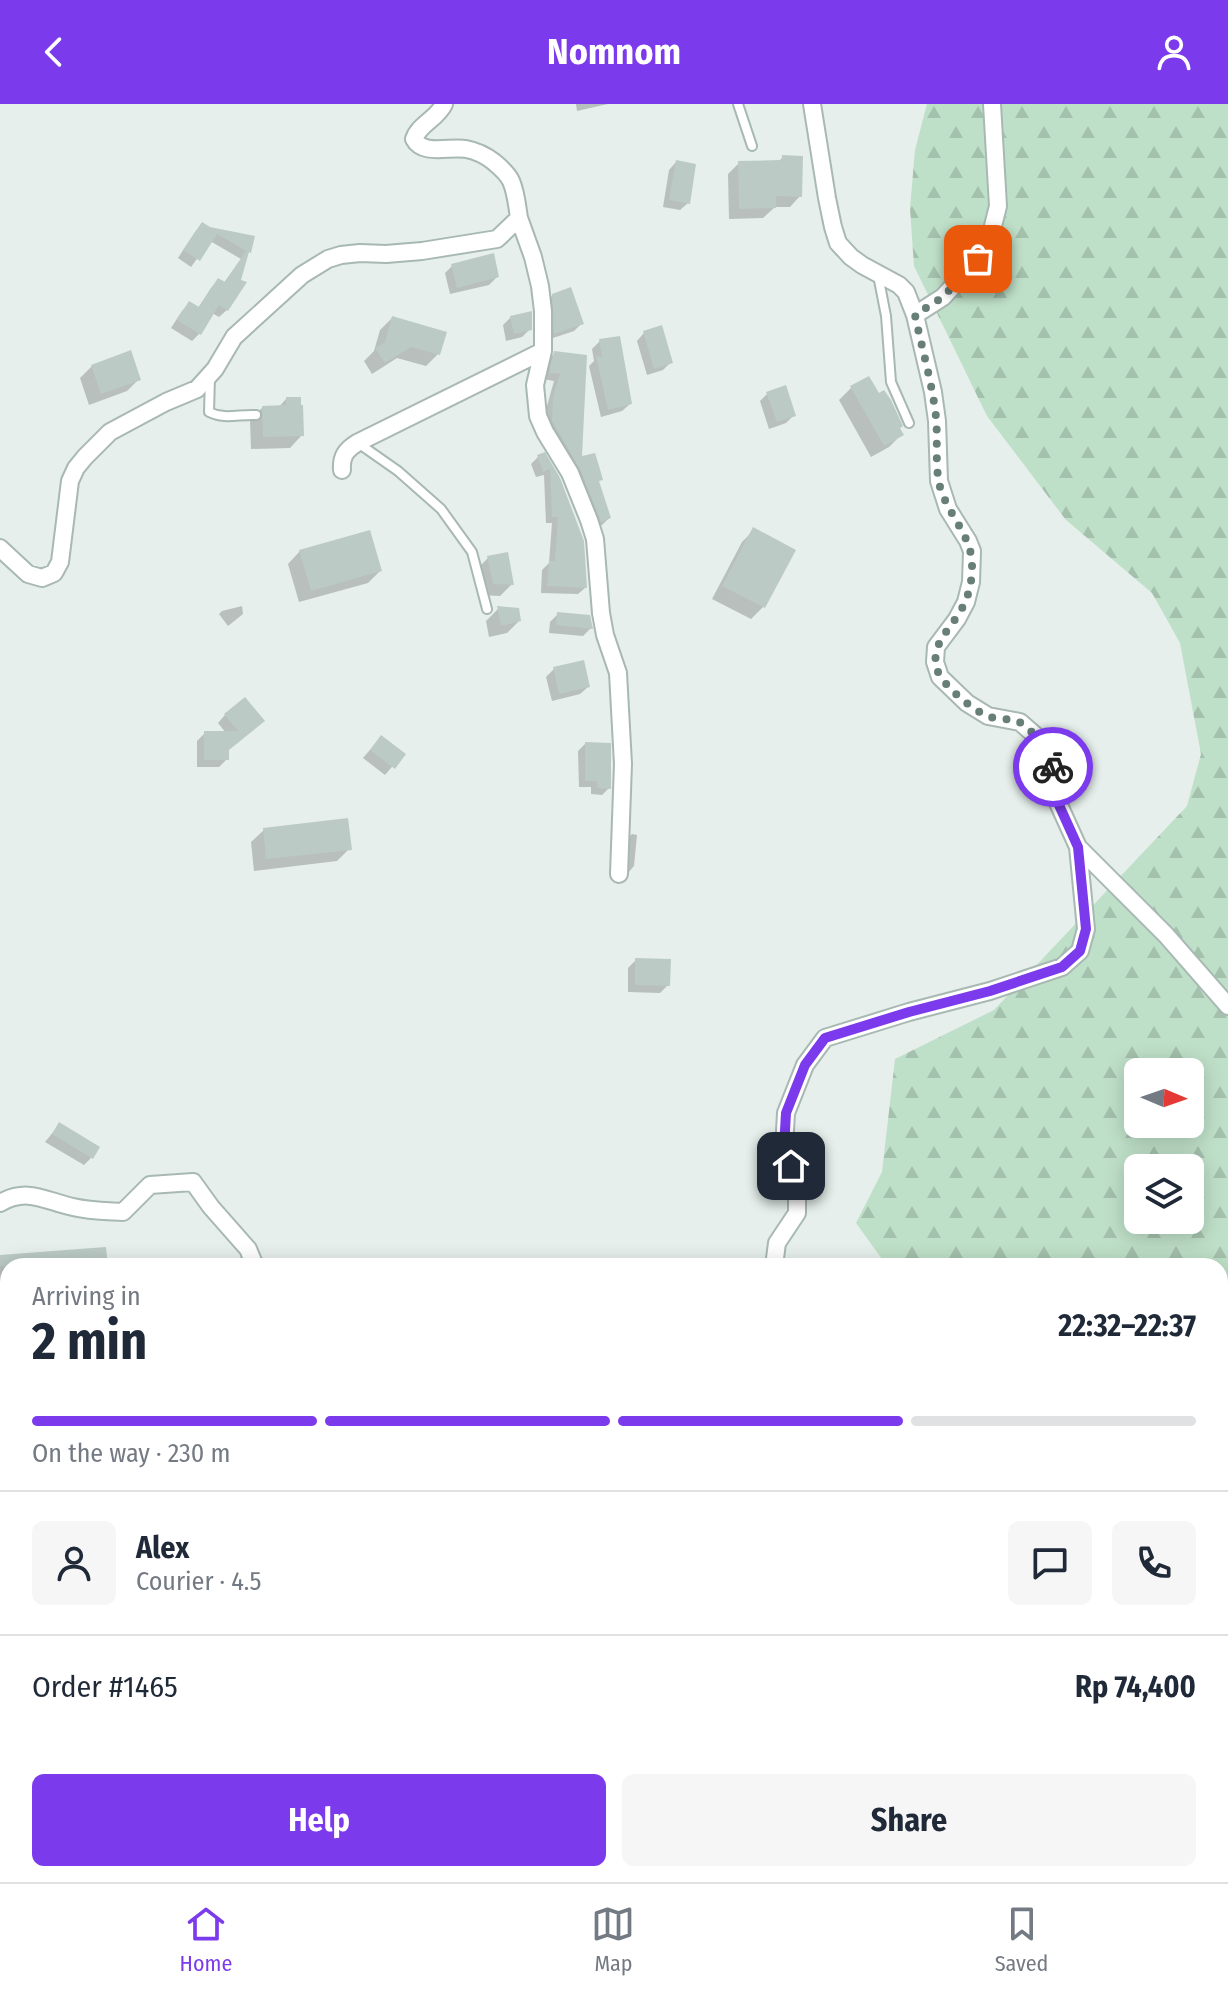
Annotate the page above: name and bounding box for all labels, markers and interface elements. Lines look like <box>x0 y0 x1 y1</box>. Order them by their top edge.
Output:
icon: back <box>32 30 76 74</box>
text: Nomnom <box>547 30 681 74</box>
icon: person <box>1152 30 1196 74</box>
pin <box>944 225 1012 293</box>
icon: bag <box>956 237 1000 281</box>
courier <box>1013 727 1093 807</box>
icon: bike <box>1031 745 1075 789</box>
north arrow <box>1124 1058 1204 1138</box>
map controls <box>1124 1058 1204 1234</box>
pin <box>757 1132 825 1200</box>
icon: home <box>769 1144 813 1188</box>
button: layers <box>1124 1154 1204 1234</box>
text: Arriving in <box>32 1281 141 1312</box>
text: 22:32–22:37 <box>1058 1308 1196 1344</box>
text: 2 min <box>32 1310 147 1373</box>
text: On the way · 230 m <box>32 1438 230 1469</box>
button: person <box>32 1521 116 1605</box>
button: chat <box>1008 1521 1092 1605</box>
button: phone <box>1112 1521 1196 1605</box>
text: Alex <box>136 1530 189 1566</box>
text: Courier · 4.5 <box>136 1566 262 1597</box>
text: Order #1465 <box>32 1669 178 1705</box>
text: Rp 74,400 <box>1075 1669 1196 1705</box>
button: Help <box>32 1774 606 1866</box>
button: Share <box>622 1774 1196 1866</box>
tab: Home <box>180 1902 232 1977</box>
tab: Map <box>591 1902 635 1977</box>
tab: Saved <box>995 1902 1048 1977</box>

